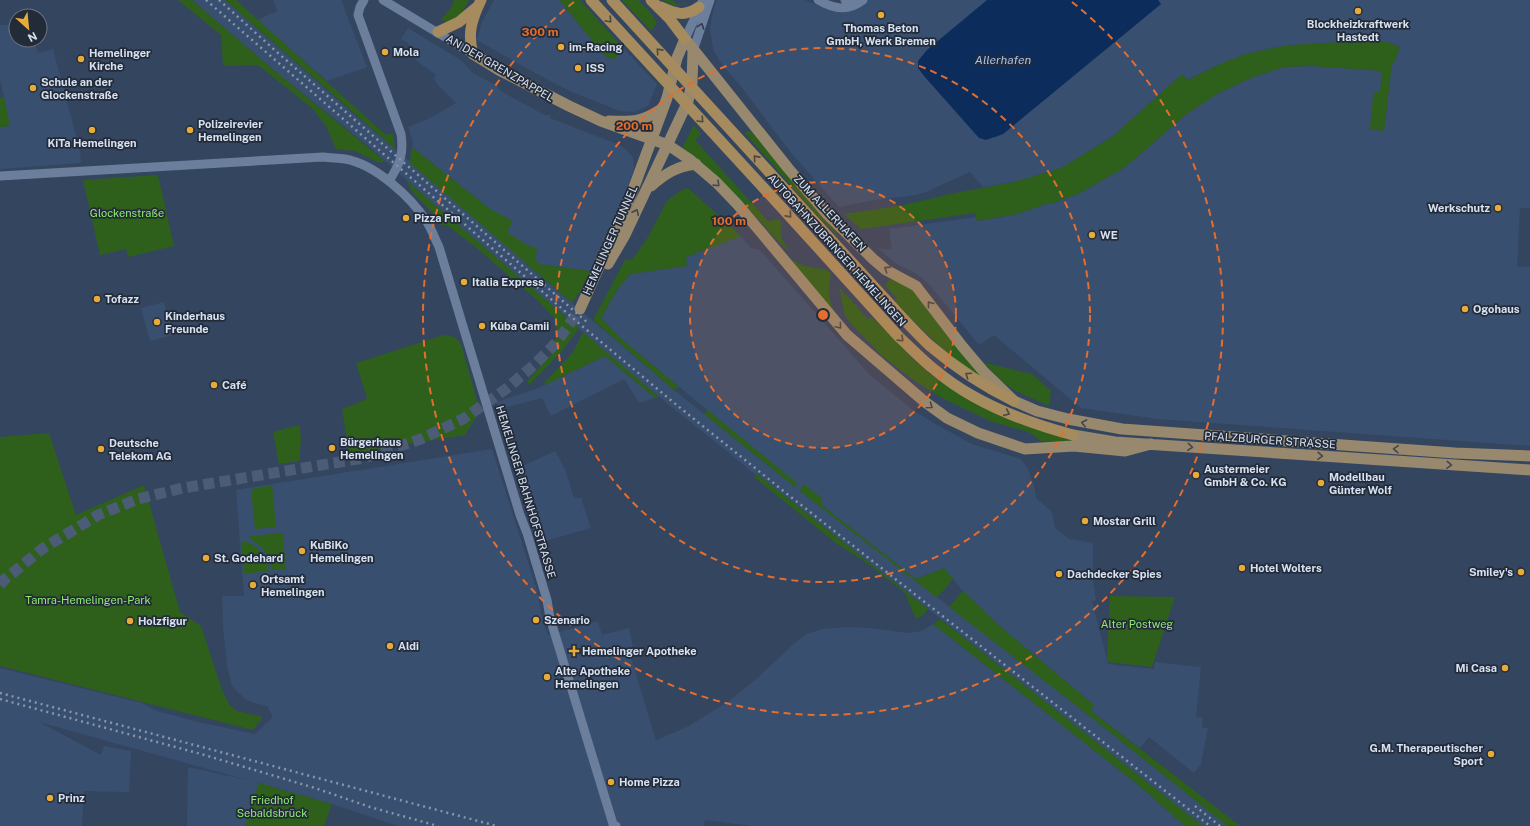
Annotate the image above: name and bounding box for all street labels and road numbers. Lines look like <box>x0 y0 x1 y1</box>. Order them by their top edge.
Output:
street label: AN DER GRENZPAPPEL <box>444 32 556 104</box>
street label: AUTOBAHNZUBRINGER HEMELINGEN <box>765 171 909 329</box>
street label: ZUM ALLERHAFEN <box>792 172 868 254</box>
street label: HEMELINGER TUNNEL <box>580 183 640 297</box>
street label: HEMELINGER BAHNHOFSTRASSE <box>494 404 558 580</box>
street label: PFALZBURGER STRASSE <box>1204 429 1336 451</box>

